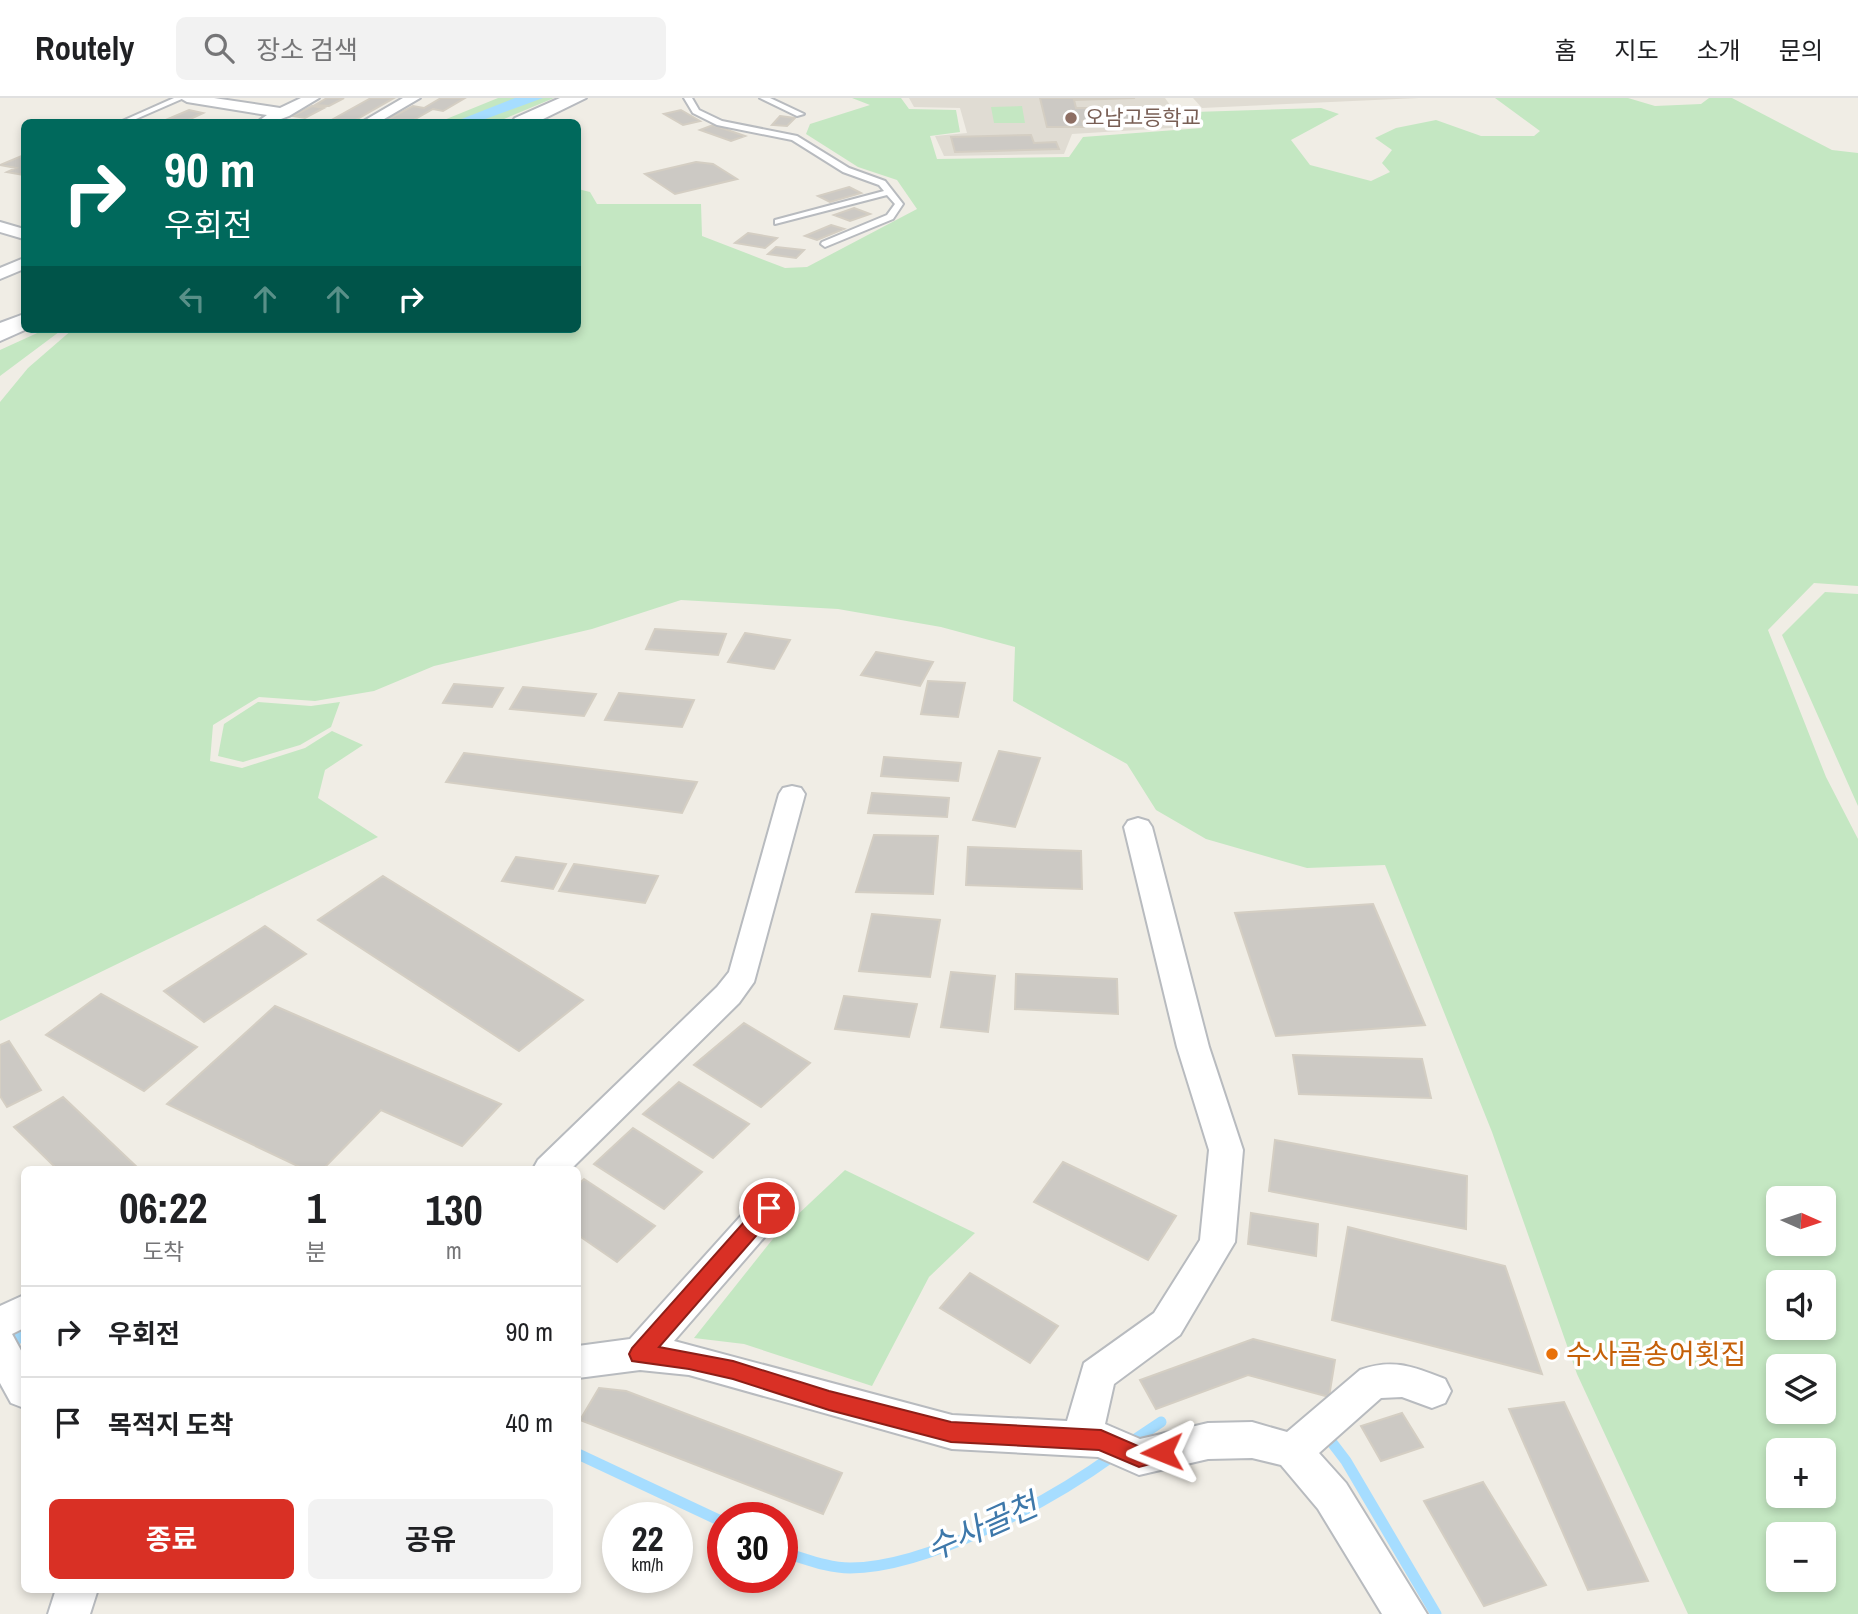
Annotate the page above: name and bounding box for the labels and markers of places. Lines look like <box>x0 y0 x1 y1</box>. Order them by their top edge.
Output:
place label: 오남고등학교 <box>1085 103 1201 132</box>
marker: 오남고등학교 <box>1063 110 1079 126</box>
pin <box>739 1178 799 1238</box>
place label: 수사골송어횟집 <box>1566 1335 1746 1373</box>
marker: 수사골송어횟집 <box>1544 1346 1560 1362</box>

